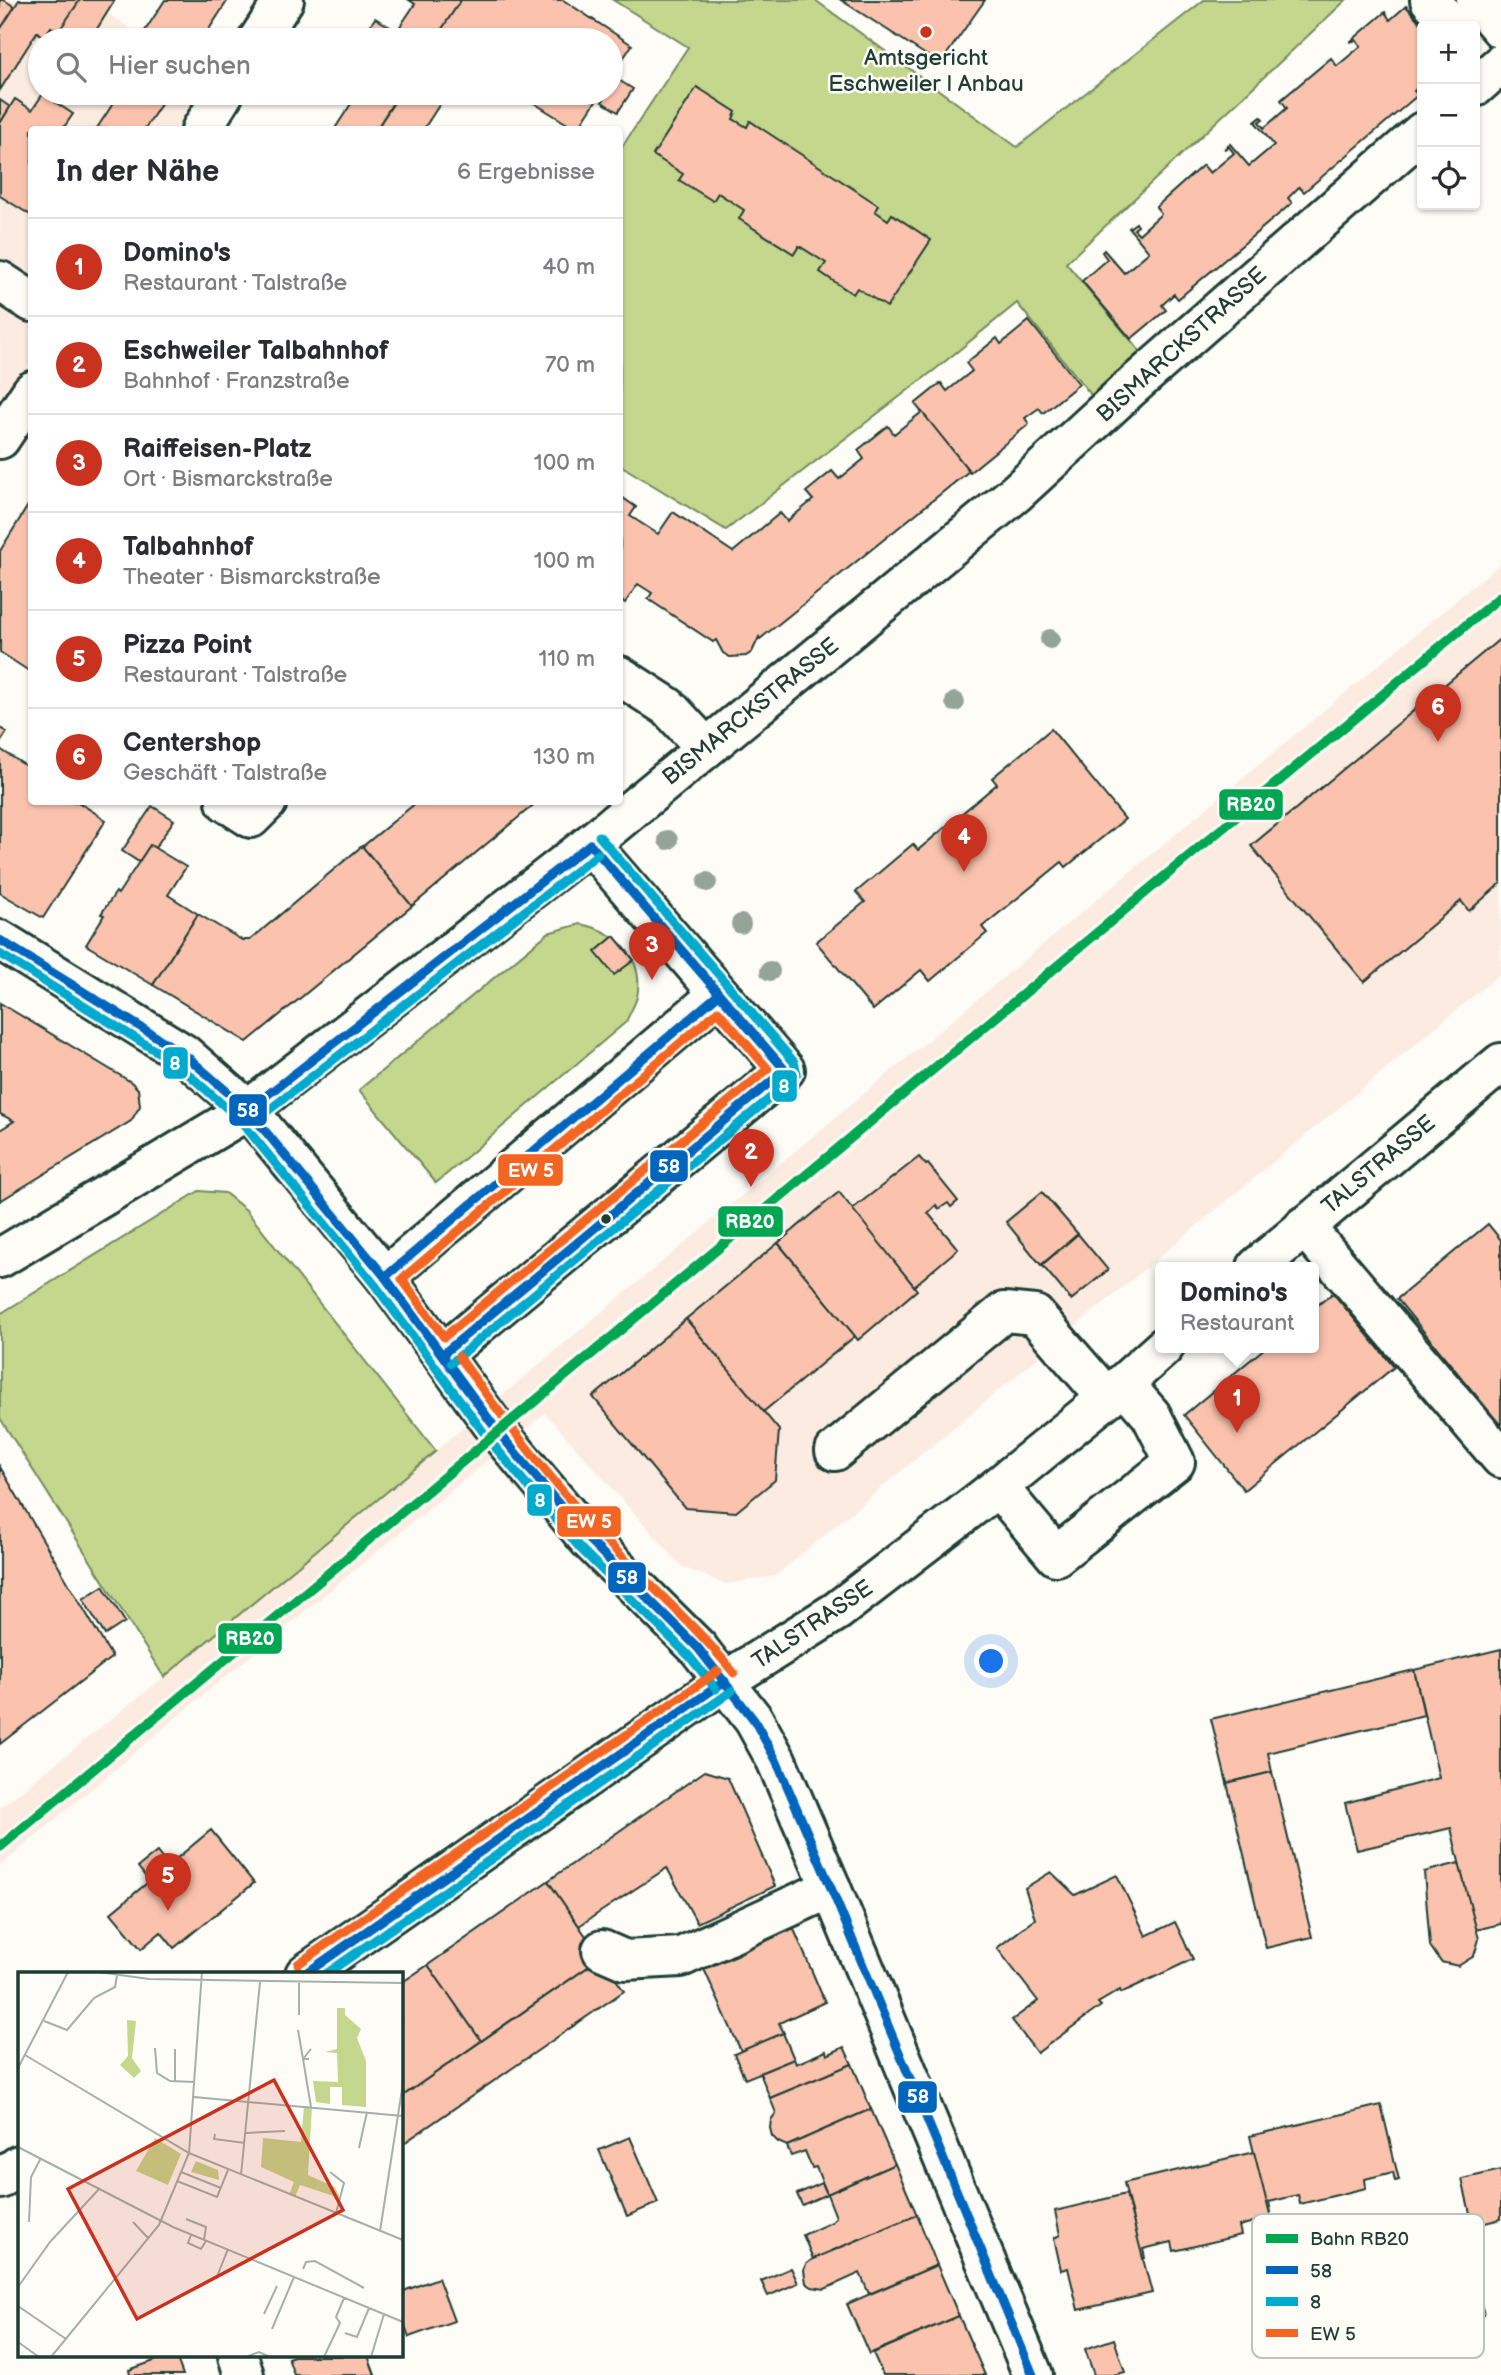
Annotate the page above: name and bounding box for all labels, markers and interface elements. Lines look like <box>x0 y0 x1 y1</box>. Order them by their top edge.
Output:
map controls <box>1417 21 1480 210</box>
button: + <box>1417 21 1480 84</box>
marker: Amtsgericht Eschweiler | Anbau <box>918 24 934 40</box>
search box <box>28 28 623 105</box>
place label: Amtsgericht Eschweiler | Anbau <box>828 44 1024 98</box>
icon: search <box>52 48 90 86</box>
text: Hier suchen <box>108 51 251 82</box>
button: − <box>1417 84 1480 147</box>
button: locate <box>1417 147 1480 210</box>
text: In der Nähe <box>56 154 219 190</box>
text: 6 Ergebnisse <box>457 158 595 186</box>
text: Domino's <box>123 238 231 269</box>
text: 1 <box>74 253 84 281</box>
text: 40 m <box>542 253 595 281</box>
street label: BISMARCKSTRASSE <box>1091 261 1272 428</box>
text: Restaurant · Talstraße <box>123 269 347 297</box>
text: Eschweiler Talbahnhof <box>123 336 389 367</box>
text: 2 <box>72 351 86 379</box>
text: 70 m <box>545 351 595 379</box>
text: Bahnhof · Franzstraße <box>123 367 350 395</box>
text: Raiffeisen-Platz <box>123 434 312 465</box>
text: 3 <box>72 449 86 477</box>
text: 100 m <box>534 449 595 477</box>
text: Ort · Bismarckstraße <box>123 465 333 493</box>
text: Talbahnhof <box>123 532 254 563</box>
text: 4 <box>72 547 86 575</box>
text: 100 m <box>534 547 595 575</box>
text: Theater · Bismarckstraße <box>123 563 381 591</box>
text: Pizza Point <box>123 630 252 661</box>
street label: BISMARCKSTRASSE <box>657 632 845 792</box>
text: 5 <box>72 645 86 673</box>
text: 110 m <box>538 645 595 673</box>
text: Restaurant · Talstraße <box>123 661 347 689</box>
pin: 6 <box>1415 684 1461 742</box>
text: Centershop <box>123 728 261 759</box>
text: 6 <box>72 743 86 771</box>
text: 130 m <box>533 743 595 771</box>
text: Geschäft · Talstraße <box>123 759 327 787</box>
line badge: RB20 <box>1218 788 1284 821</box>
text: RB20 <box>1226 794 1276 817</box>
pin: 4 <box>941 814 987 872</box>
pin: 3 <box>629 922 675 980</box>
line badge: 8 <box>162 1046 189 1080</box>
text: 8 <box>169 1053 181 1076</box>
line badge: 8 <box>771 1069 798 1103</box>
text: 8 <box>778 1076 790 1099</box>
line badge: 58 <box>228 1093 268 1127</box>
text: 58 <box>237 1100 259 1123</box>
street label: TALSTRASSE <box>1316 1109 1441 1220</box>
pin: 2 <box>728 1129 774 1187</box>
line badge: 58 <box>649 1149 689 1183</box>
line badge: EW 5 <box>497 1153 564 1187</box>
text: 58 <box>658 1156 680 1179</box>
text: EW 5 <box>508 1160 554 1183</box>
line badge: RB20 <box>717 1205 784 1238</box>
text: RB20 <box>725 1211 775 1234</box>
unlabelled marker <box>599 1212 613 1226</box>
popup <box>1155 1262 1319 1353</box>
text: Domino's <box>1180 1278 1288 1309</box>
text: Restaurant <box>1180 1309 1294 1337</box>
pin: 1 <box>1214 1375 1260 1433</box>
line badge: 8 <box>526 1483 553 1517</box>
text: 8 <box>534 1490 546 1513</box>
line badge: EW 5 <box>556 1505 622 1538</box>
text: EW 5 <box>566 1511 612 1534</box>
line badge: 58 <box>607 1561 647 1594</box>
text: 58 <box>616 1567 638 1590</box>
street label: TALSTRASSE <box>747 1574 878 1675</box>
line badge: RB20 <box>217 1622 283 1655</box>
text: RB20 <box>225 1628 275 1651</box>
your location <box>974 1644 1008 1678</box>
pin: 5 <box>145 1853 191 1911</box>
inset map <box>18 1972 402 2358</box>
line badge: 58 <box>897 2080 938 2114</box>
text: 58 <box>907 2086 929 2109</box>
legend <box>1252 2214 1484 2358</box>
text: Bahn RB20 <box>1310 2228 1409 2251</box>
text: 58 <box>1310 2260 1332 2283</box>
text: 8 <box>1310 2291 1321 2314</box>
text: EW 5 <box>1310 2323 1356 2346</box>

